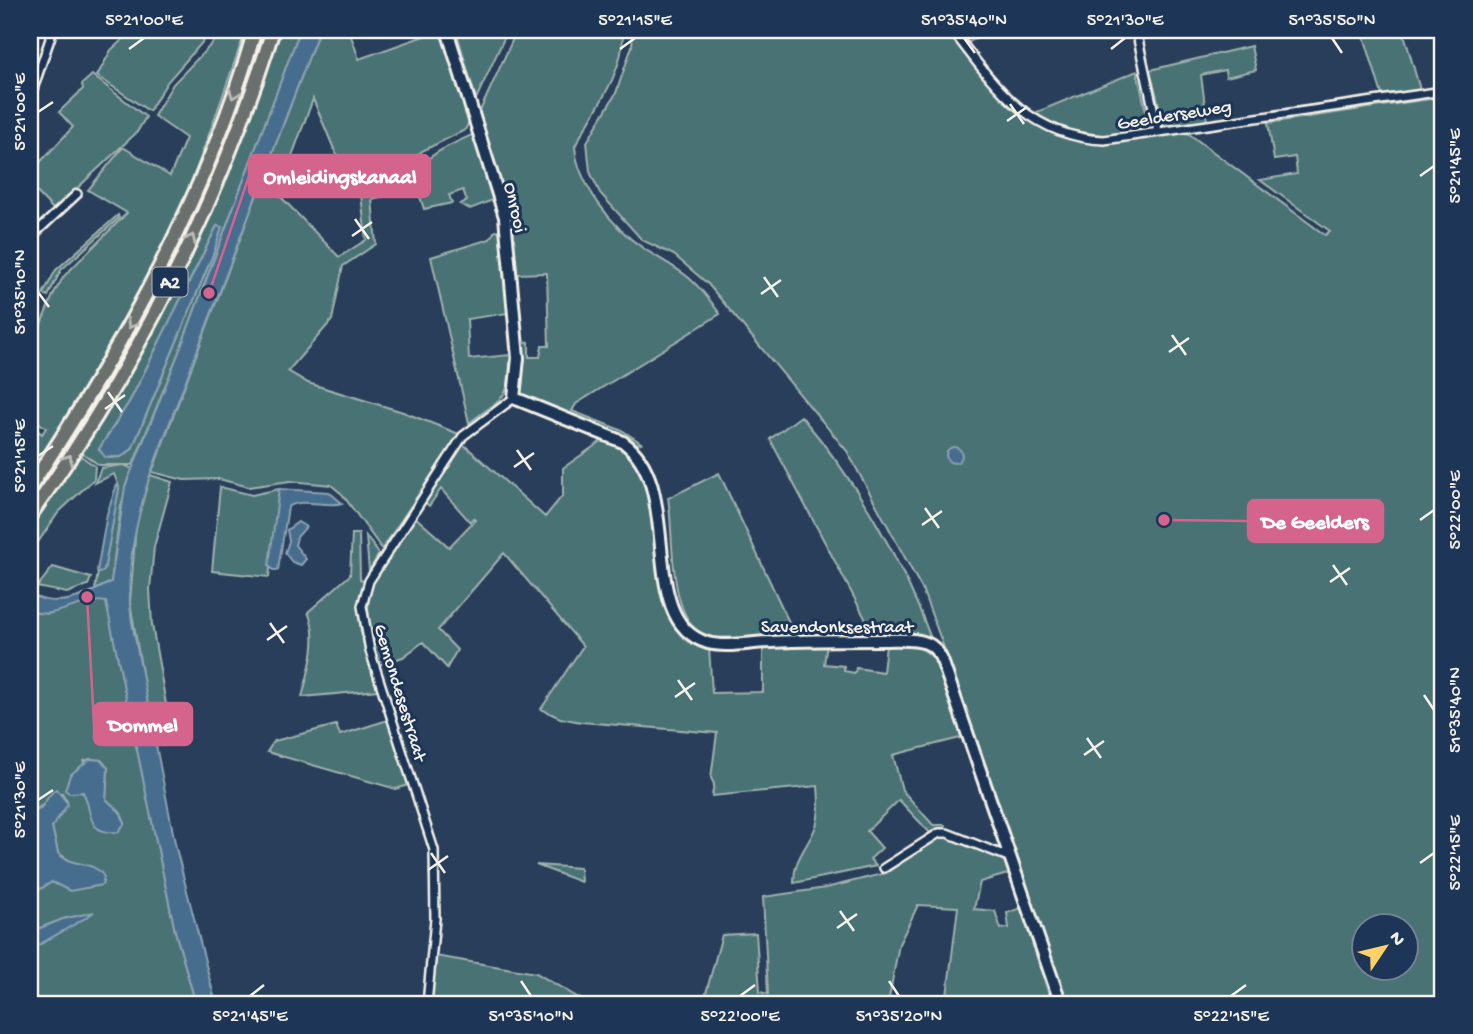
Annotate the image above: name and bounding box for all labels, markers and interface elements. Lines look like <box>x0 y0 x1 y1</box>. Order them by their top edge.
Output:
text: 5°21'00"E <box>105 11 183 32</box>
text: 5°21'15"E <box>598 11 673 32</box>
text: 51°35'40"N <box>921 11 1007 32</box>
text: 5°21'30"E <box>1087 11 1164 32</box>
text: 51°35'50"N <box>1288 11 1376 32</box>
text: 5°21'00"E <box>11 73 32 151</box>
one-way arrow <box>228 88 242 100</box>
street label: Geelderseweg <box>1116 96 1234 137</box>
text: 5°21'45"E <box>1446 128 1467 203</box>
callout: Omleidingskanaal <box>249 155 430 197</box>
text: Omleidingskanaal <box>263 167 417 192</box>
street label: Onrooi <box>497 180 531 235</box>
one-way arrow <box>183 234 197 246</box>
text: 51°35'10"N <box>11 250 32 334</box>
road number: A2 <box>152 268 188 296</box>
one-way arrow <box>126 317 139 330</box>
text: 5°21'15"E <box>11 418 32 493</box>
one-way arrow <box>60 453 73 466</box>
text: 5°22'00"E <box>1446 470 1467 549</box>
callout: De Geelders <box>1248 500 1383 542</box>
text: De Geelders <box>1259 512 1370 537</box>
street label: Savendonksestraat <box>761 617 915 640</box>
street label: Gemondesestraat <box>367 622 431 767</box>
text: 51°35'40"N <box>1446 667 1467 753</box>
callout: Dommel <box>94 703 192 745</box>
text: Dommel <box>106 715 178 740</box>
text: 5°21'30"E <box>11 761 32 838</box>
text: 5°22'15"E <box>1446 815 1467 891</box>
north arrow <box>1350 912 1420 982</box>
text: N <box>1383 928 1409 951</box>
text: 5°21'45"E <box>213 1007 288 1028</box>
text: 51°35'10"N <box>489 1007 573 1028</box>
text: 5°22'00"E <box>701 1007 780 1028</box>
text: 51°35'20"N <box>856 1007 942 1028</box>
text: 5°22'15"E <box>1193 1007 1269 1028</box>

